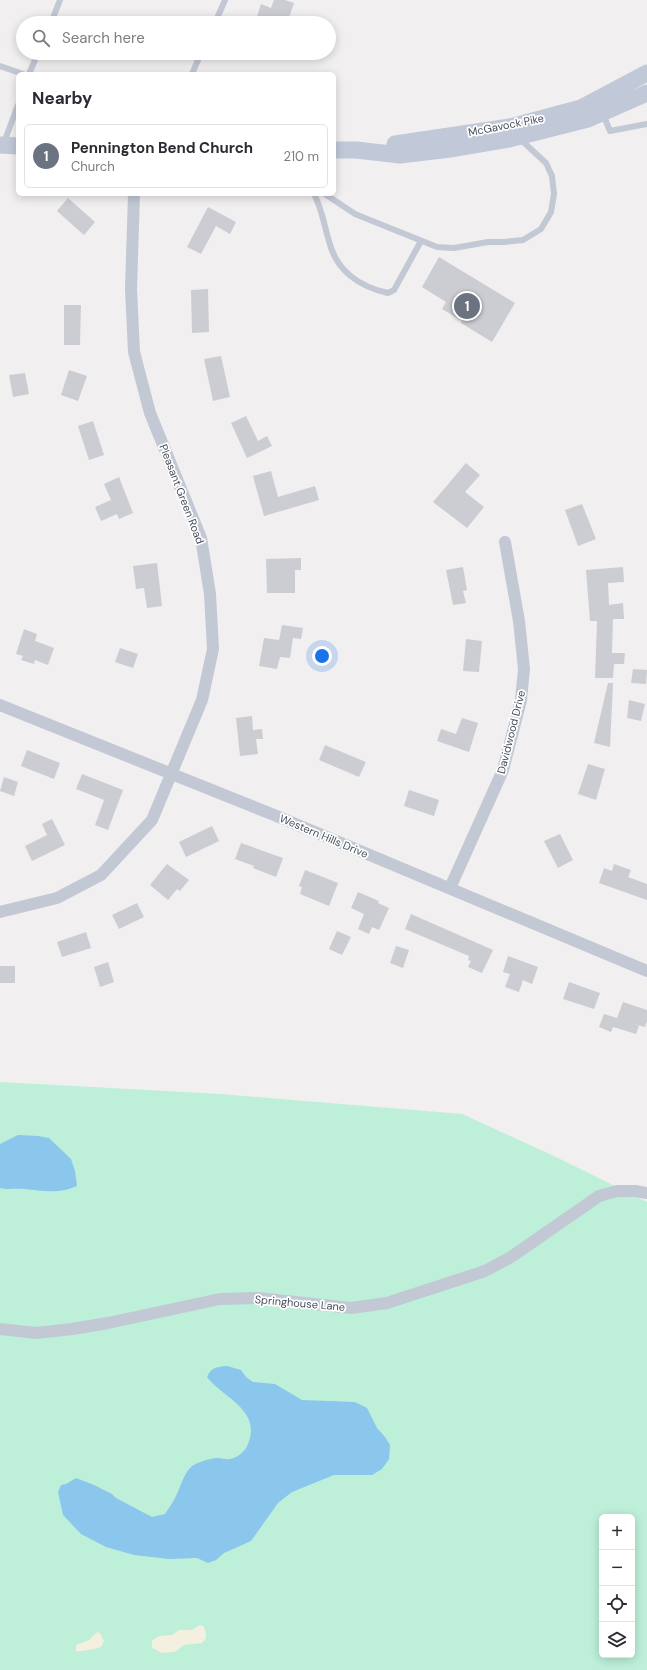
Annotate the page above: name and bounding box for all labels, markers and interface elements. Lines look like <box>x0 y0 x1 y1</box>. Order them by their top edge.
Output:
search box <box>16 16 336 60</box>
icon: search <box>30 27 52 49</box>
text: Search here <box>62 28 145 48</box>
text: Nearby <box>32 87 92 109</box>
street label: McGavock Pike <box>467 111 545 139</box>
text: Pennington Bend Church <box>71 138 253 158</box>
text: 1 <box>44 148 48 165</box>
text: 210 m <box>284 148 319 165</box>
text: Church <box>71 158 115 175</box>
pin: 1 <box>454 291 480 321</box>
street label: Pleasant Green Road <box>157 442 208 546</box>
your location <box>312 646 332 666</box>
street label: Davidwood Drive <box>494 689 528 775</box>
street label: Western Hills Drive <box>278 811 370 861</box>
street label: Springhouse Lane <box>254 1292 346 1314</box>
map controls <box>599 1514 635 1658</box>
button: + <box>599 1514 635 1550</box>
button: − <box>599 1550 635 1586</box>
button: locate <box>599 1586 635 1622</box>
button: layers <box>599 1622 635 1658</box>

